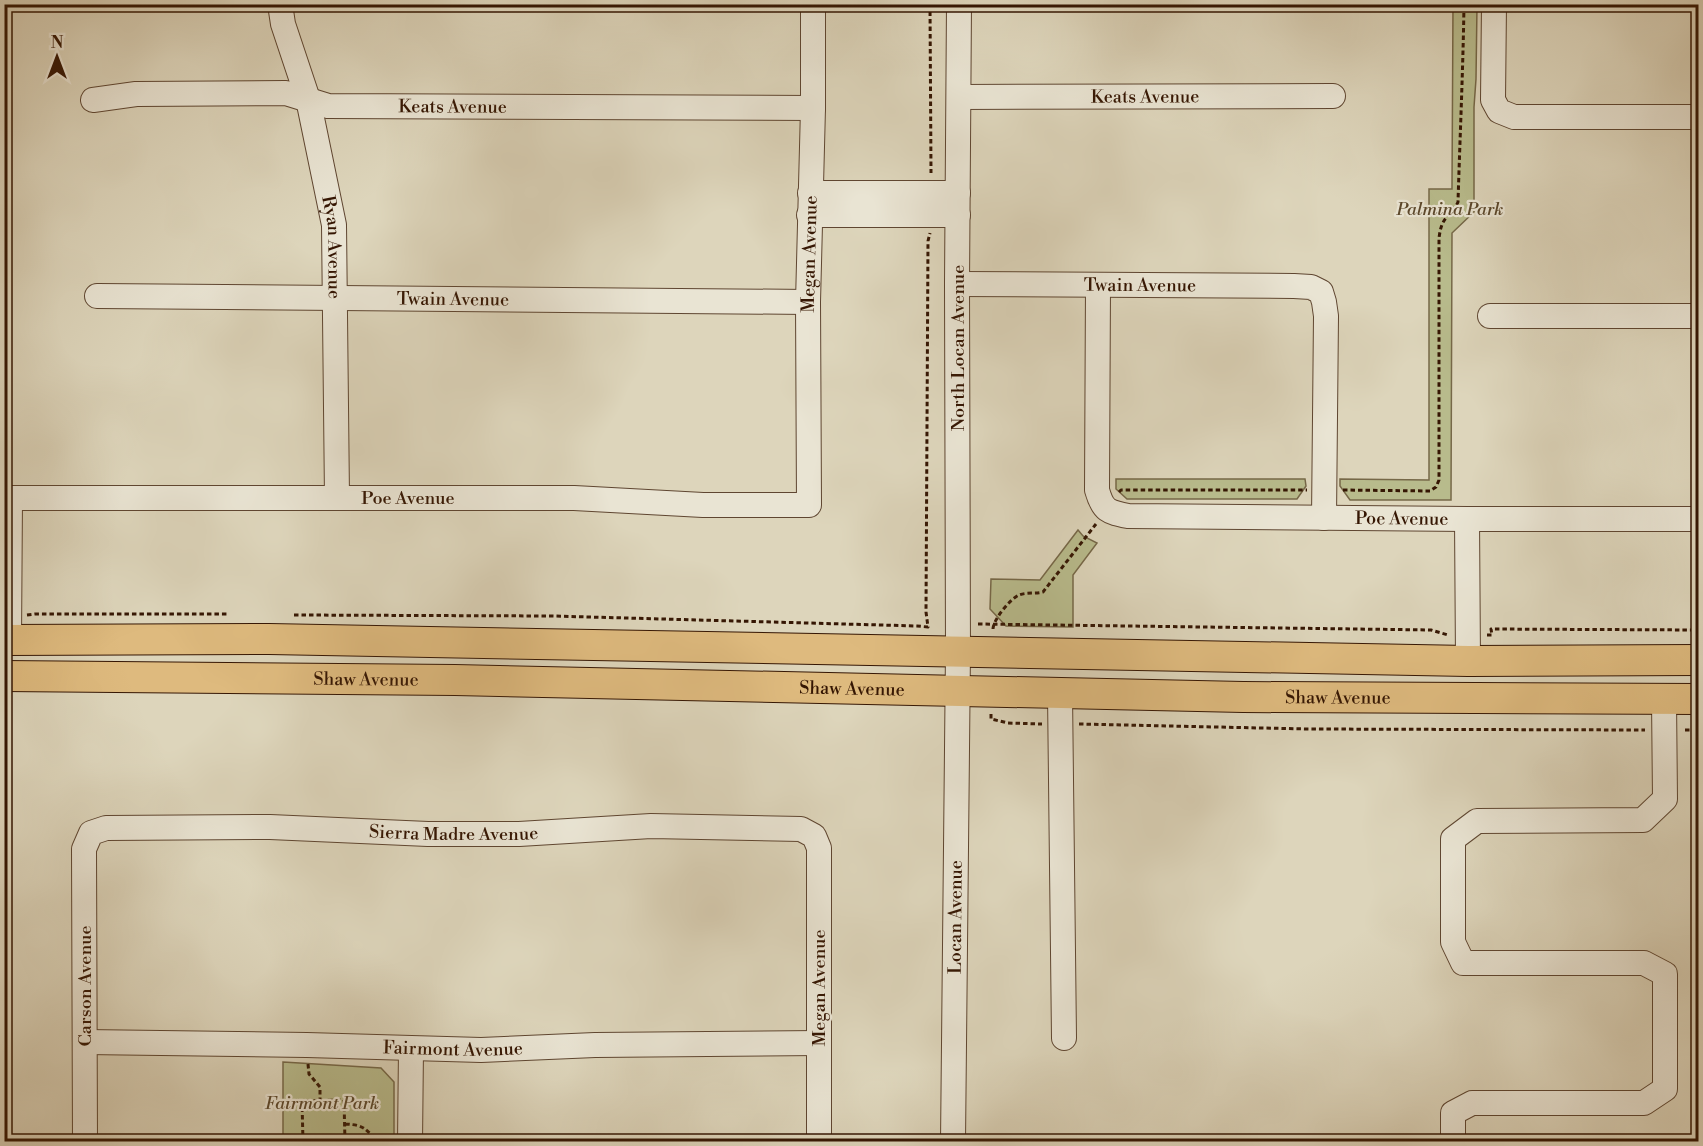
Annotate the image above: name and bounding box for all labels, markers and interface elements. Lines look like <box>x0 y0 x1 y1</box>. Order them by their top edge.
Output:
north arrow <box>27 27 87 87</box>
text: N <box>51 33 64 53</box>
street label: Keats Avenue <box>1091 85 1199 109</box>
street label: Keats Avenue <box>398 95 507 119</box>
street label: Ryan Avenue <box>316 194 346 299</box>
street label: Megan Avenue <box>797 195 823 313</box>
park label: Palmina Park <box>1396 198 1503 221</box>
street label: North Locan Avenue <box>947 265 970 431</box>
street label: Twain Avenue <box>1084 274 1196 297</box>
street label: Twain Avenue <box>397 288 509 311</box>
street label: Poe Avenue <box>361 487 455 510</box>
street label: Poe Avenue <box>1355 507 1449 531</box>
street label: Shaw Avenue <box>313 668 419 692</box>
street label: Shaw Avenue <box>799 676 905 702</box>
street label: Shaw Avenue <box>1285 686 1391 710</box>
street label: Sierra Madre Avenue <box>369 820 539 846</box>
street label: Locan Avenue <box>944 860 968 974</box>
street label: Carson Avenue <box>74 925 97 1047</box>
street label: Megan Avenue <box>808 929 831 1047</box>
street label: Fairmont Avenue <box>383 1036 523 1062</box>
park label: Fairmont Park <box>265 1092 379 1115</box>

